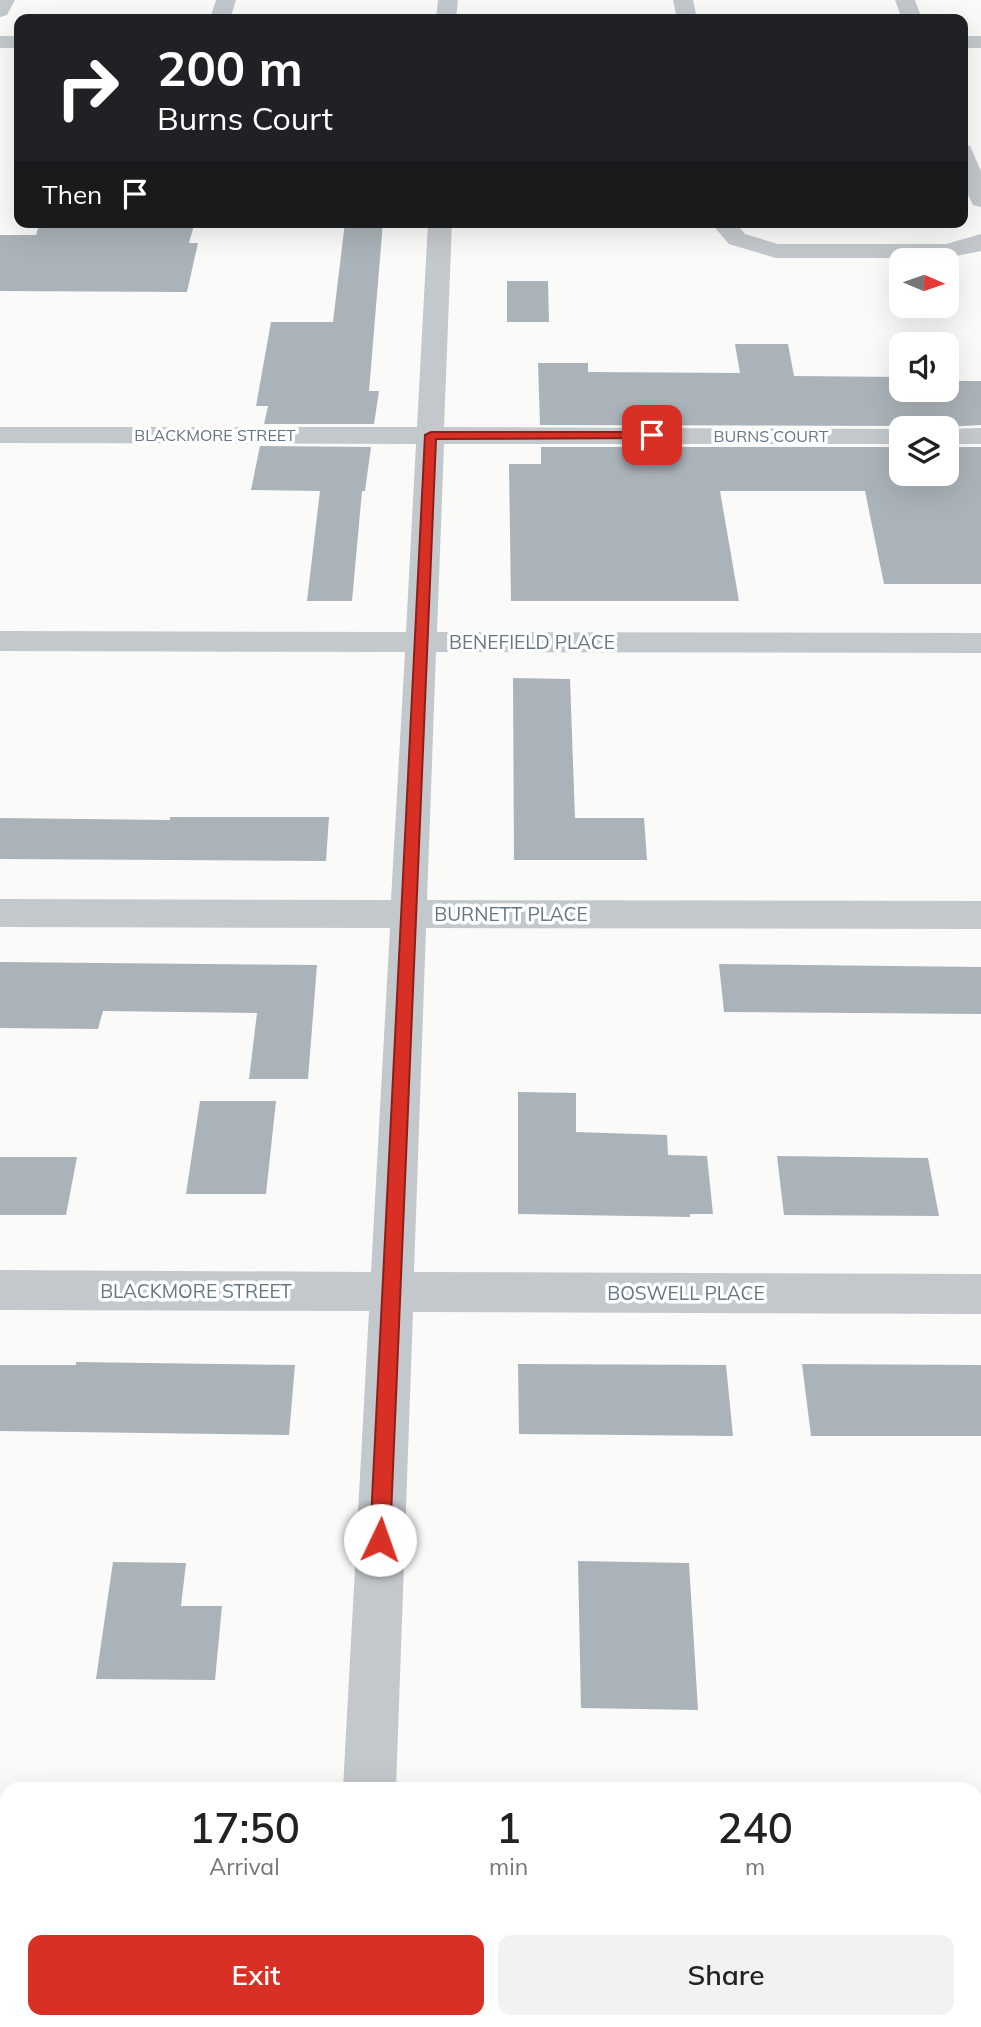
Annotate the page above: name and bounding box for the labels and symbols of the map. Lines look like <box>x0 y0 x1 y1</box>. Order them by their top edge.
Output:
north arrow <box>889 248 959 318</box>
pin <box>622 405 682 465</box>
street label: BLACKMORE STREET <box>134 425 296 445</box>
street label: BURNS COURT <box>714 426 829 446</box>
street label: BENEFIELD PLACE <box>449 630 615 654</box>
street label: BURNETT PLACE <box>434 902 588 926</box>
street label: BLACKMORE STREET <box>100 1279 292 1303</box>
street label: BOSWELL PLACE <box>607 1281 765 1305</box>
position arrow <box>343 1503 417 1577</box>

